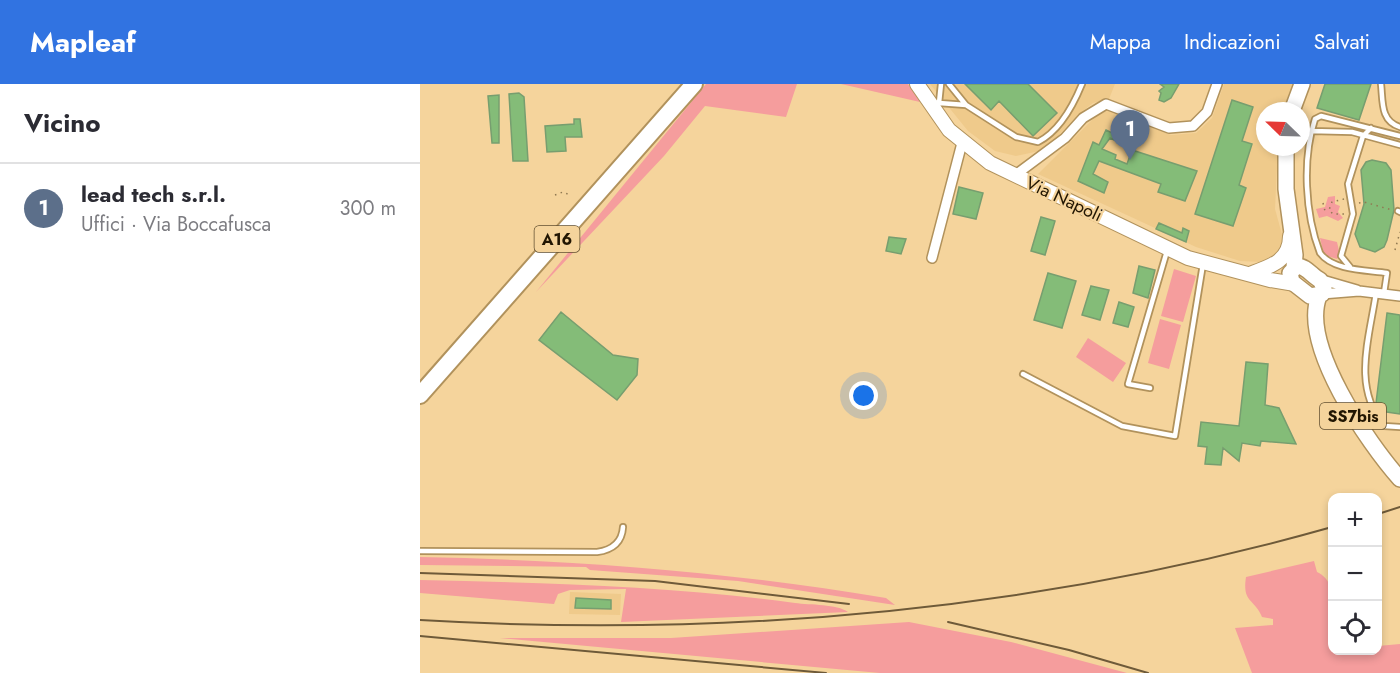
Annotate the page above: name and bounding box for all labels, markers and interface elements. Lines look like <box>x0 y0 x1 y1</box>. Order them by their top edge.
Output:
text: Mapleaf <box>30 22 136 63</box>
text: Mappa <box>1090 27 1151 57</box>
text: Indicazioni <box>1184 27 1281 57</box>
text: Salvati <box>1314 27 1370 57</box>
north arrow <box>1256 102 1310 156</box>
text: Vicino <box>24 104 101 142</box>
pin: 1 <box>1110 110 1150 160</box>
street label: Via Napoli <box>1021 170 1107 228</box>
text: lead tech s.r.l. <box>81 178 226 210</box>
text: 1 <box>38 194 49 223</box>
text: 300 m <box>339 194 396 223</box>
text: Uffici · Via Boccafusca <box>81 210 271 239</box>
road number: A16 <box>534 226 580 252</box>
your location <box>849 381 878 410</box>
road number: SS7bis <box>1320 403 1386 429</box>
map controls <box>1328 493 1382 655</box>
button: + <box>1328 493 1382 547</box>
button: − <box>1328 547 1382 601</box>
button: locate <box>1328 601 1382 655</box>

